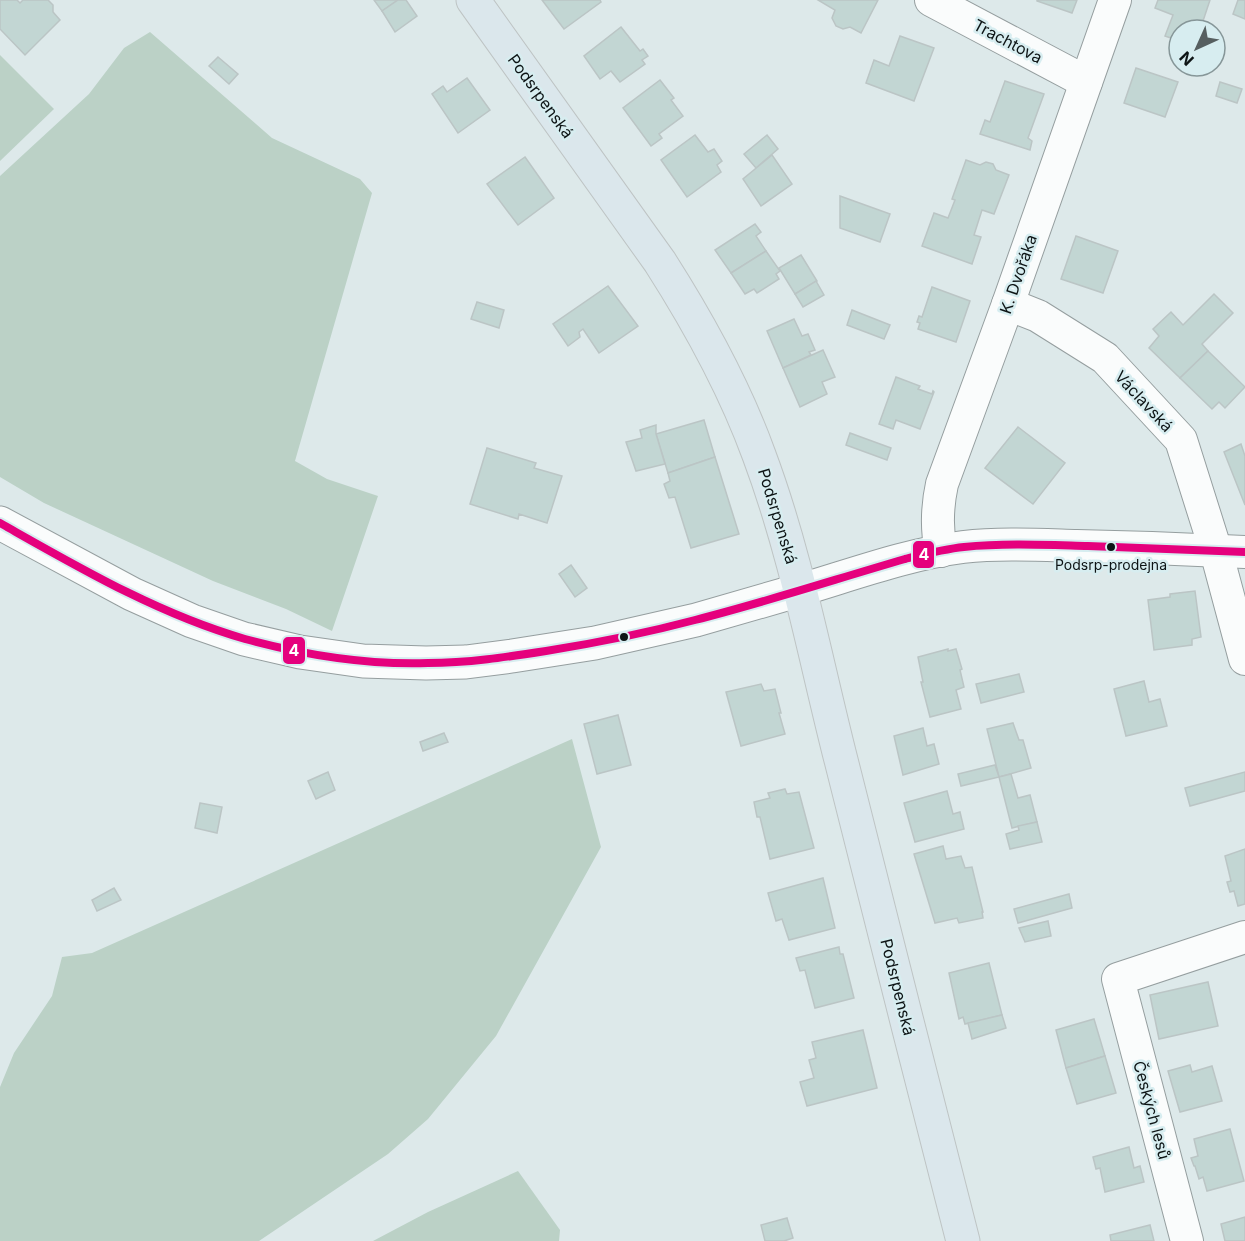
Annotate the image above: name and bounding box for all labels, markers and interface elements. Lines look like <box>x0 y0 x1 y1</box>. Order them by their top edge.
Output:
street label: Trachtova <box>970 14 1046 68</box>
north arrow <box>1167 18 1227 78</box>
text: N <box>1175 47 1198 70</box>
street label: Podsrpenská <box>504 50 578 142</box>
street label: K. Dvořáka <box>995 232 1041 316</box>
street label: Václavská <box>1111 366 1177 436</box>
street label: Podsrpenská <box>754 466 802 566</box>
line badge: 4 <box>912 540 935 569</box>
marker: Podsrp-prodejna <box>1105 541 1117 553</box>
text: 4 <box>919 544 930 564</box>
place label: Podsrp-prodejna <box>1055 556 1167 573</box>
unlabelled marker <box>618 631 630 643</box>
line badge: 4 <box>282 636 306 665</box>
text: 4 <box>289 640 300 660</box>
street label: Podsrpenská <box>876 937 920 1037</box>
street label: Českých lesů <box>1129 1059 1175 1161</box>

